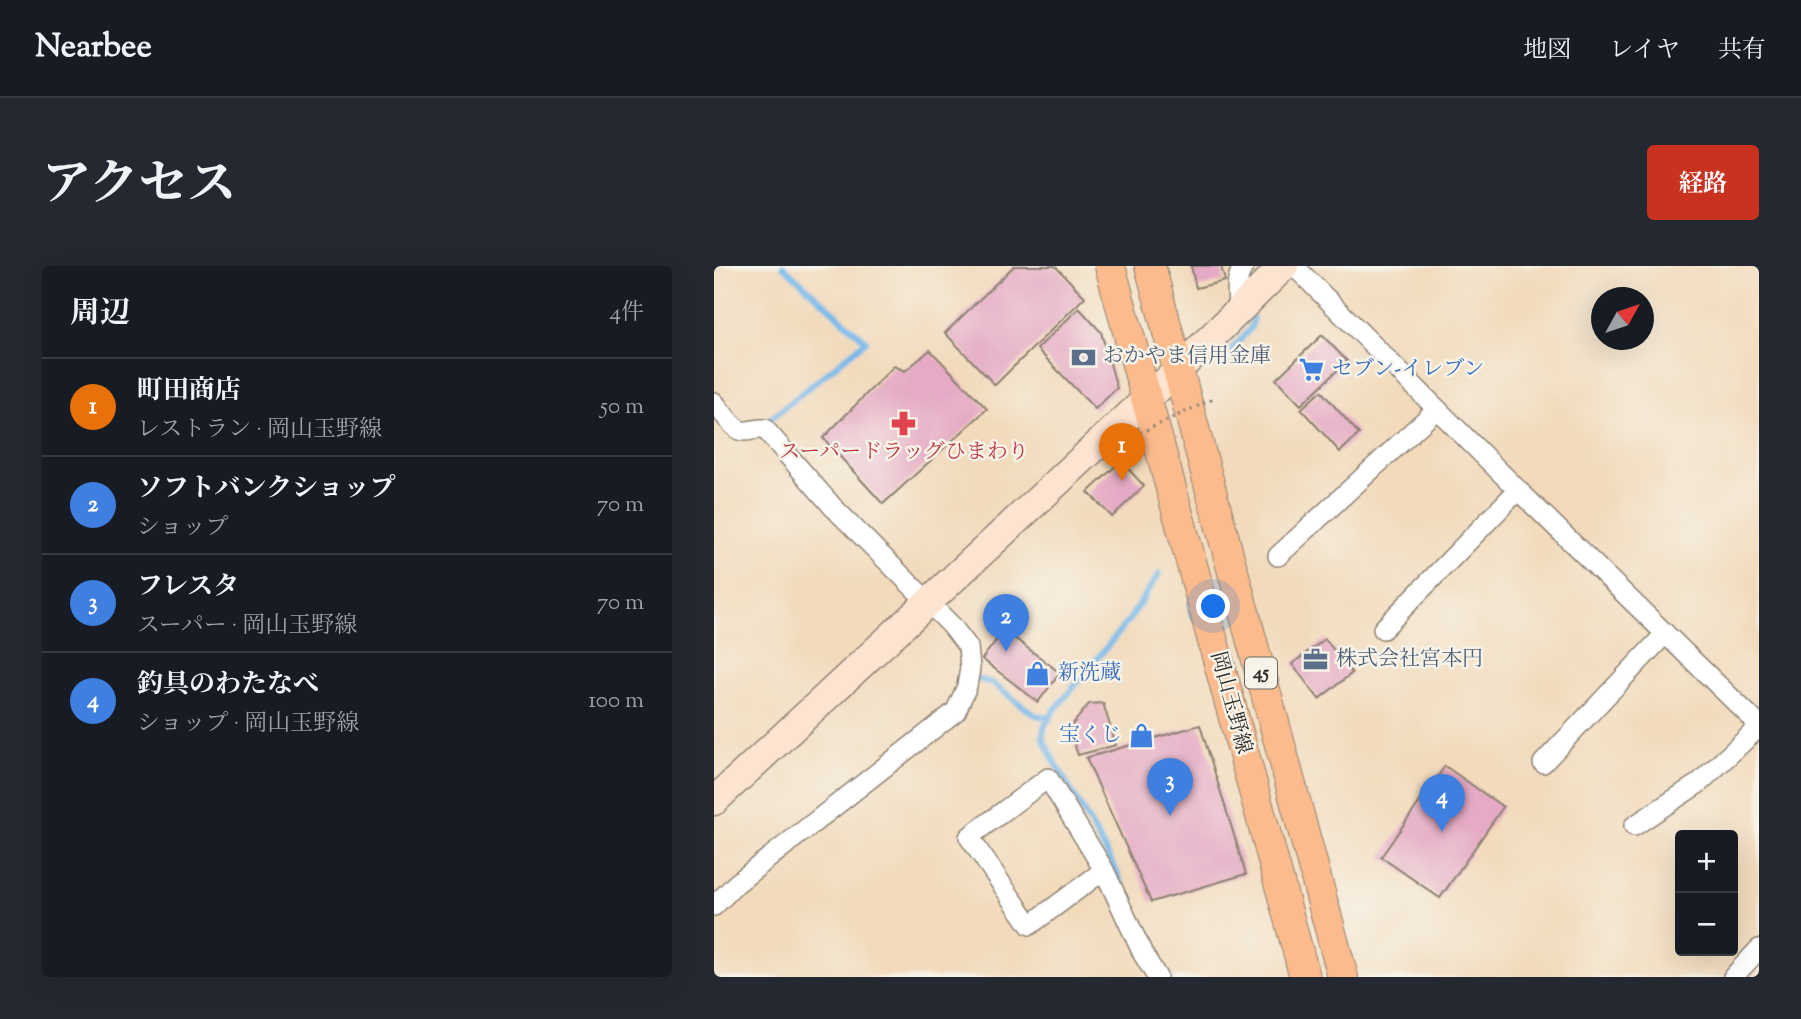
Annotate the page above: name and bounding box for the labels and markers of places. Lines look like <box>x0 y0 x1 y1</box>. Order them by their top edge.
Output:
place label: おかやま信用金庫 <box>1103 342 1271 372</box>
bank icon: おかやま信用金庫 <box>1069 343 1097 371</box>
place label: セブン-イレブン <box>1332 355 1484 385</box>
supermarket icon: セブン-イレブン <box>1298 356 1326 384</box>
pharmacy icon: スーパードラッグひまわり <box>890 410 918 438</box>
pin: 1 <box>1099 423 1145 481</box>
place label: スーパードラッグひまわり <box>779 438 1029 468</box>
pin: 2 <box>983 594 1029 652</box>
place label: 株式会社宮本円 <box>1336 645 1483 675</box>
office icon: 株式会社宮本円 <box>1302 646 1330 674</box>
place label: 新洗蔵 <box>1058 659 1121 689</box>
shop icon: 新洗蔵 <box>1024 660 1052 688</box>
place label: 宝くじ <box>1059 721 1122 751</box>
shop icon: 宝くじ <box>1128 722 1156 750</box>
pin: 3 <box>1147 758 1193 816</box>
pin: 4 <box>1419 774 1465 832</box>

